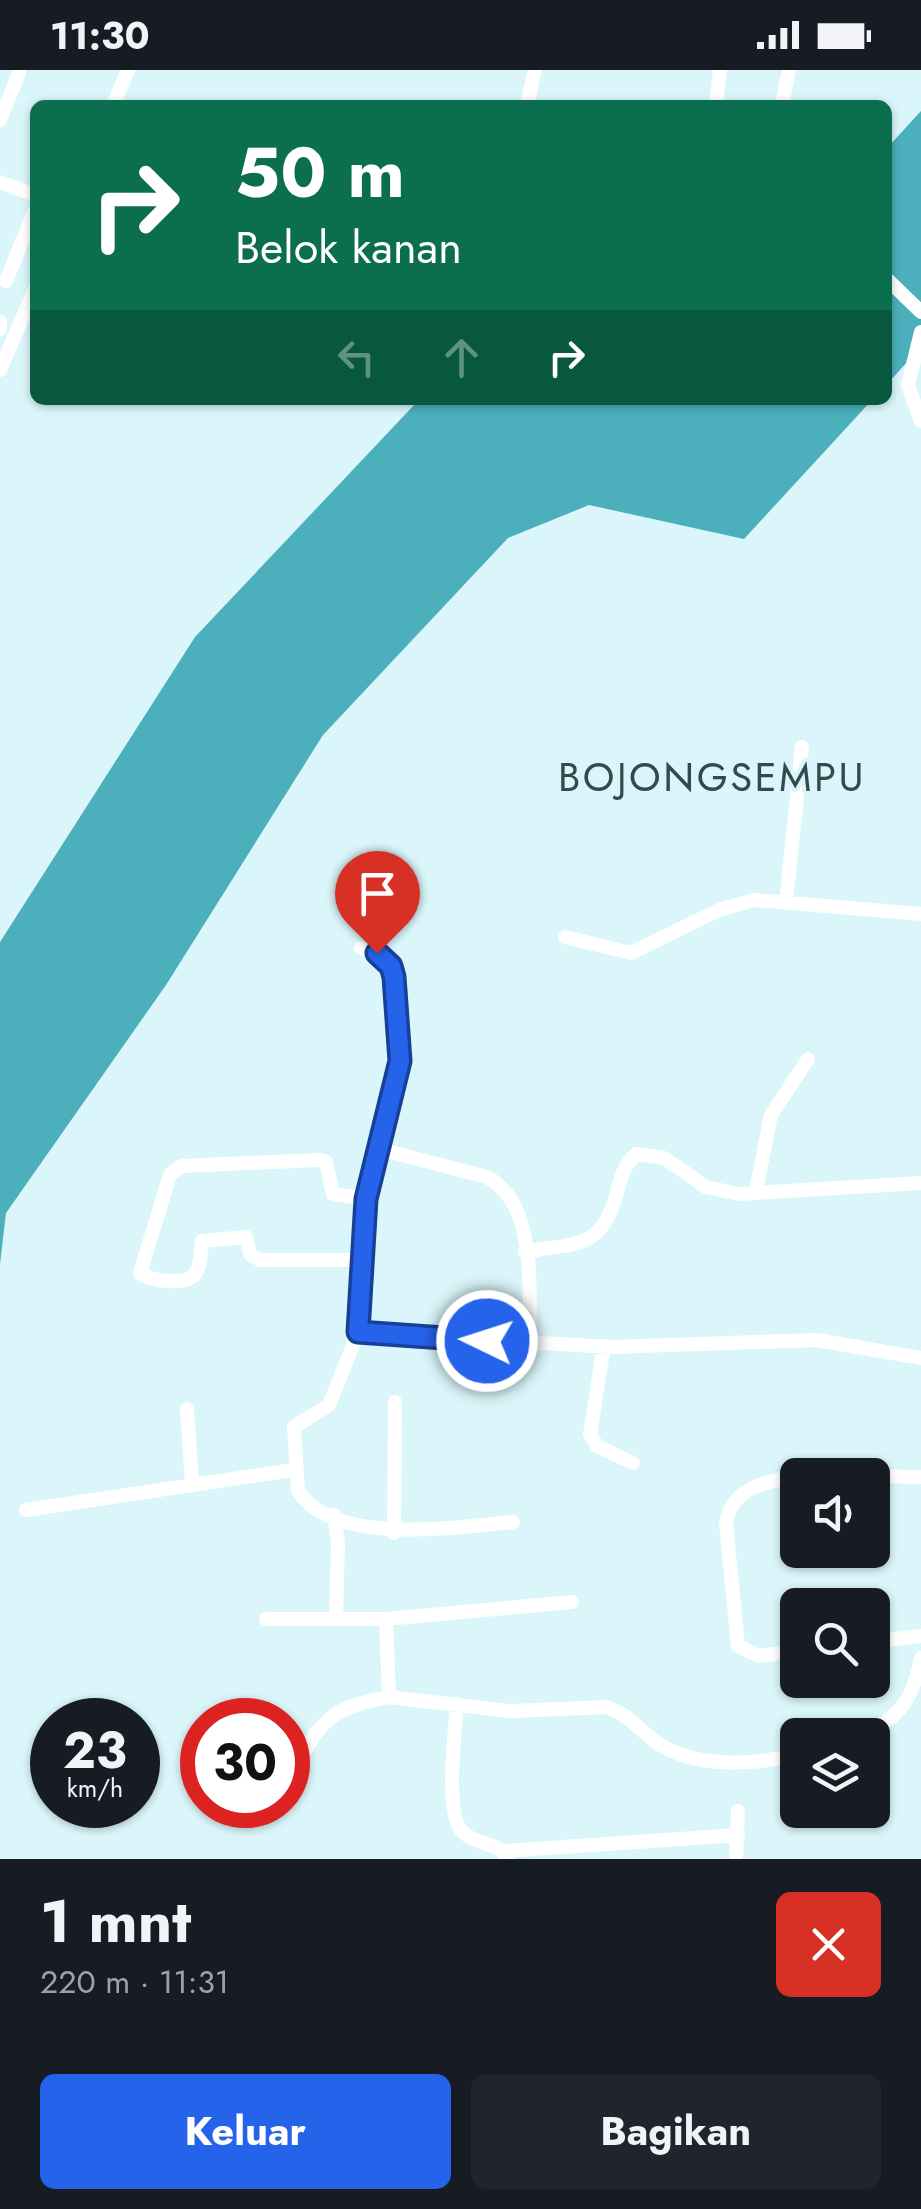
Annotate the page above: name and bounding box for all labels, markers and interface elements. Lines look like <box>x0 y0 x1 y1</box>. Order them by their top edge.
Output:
text: 11:30 <box>50 8 150 63</box>
text: 50 m <box>235 122 405 223</box>
icon: right <box>70 140 200 270</box>
text: Belok kanan <box>235 215 462 280</box>
icon: left <box>329 330 384 385</box>
icon: ahead <box>434 330 489 385</box>
icon: right <box>539 330 594 385</box>
district label: BOJONGSEMPU <box>558 748 866 806</box>
pin <box>335 851 420 954</box>
icon: arrive <box>350 866 405 921</box>
position arrow <box>435 1289 539 1393</box>
map controls <box>780 1458 890 1828</box>
button: sound <box>780 1458 890 1568</box>
button: search <box>780 1588 890 1698</box>
speed limit sign: 30 <box>180 1698 310 1828</box>
text: 23 <box>63 1714 127 1787</box>
button: layers <box>780 1718 890 1828</box>
text: km/h <box>67 1770 123 1806</box>
text: 1 mnt <box>40 1878 191 1965</box>
button: close <box>776 1892 881 1997</box>
text: 220 m · 11:31 <box>40 1959 229 2005</box>
button: Keluar <box>40 2074 451 2189</box>
button: Bagikan <box>471 2074 881 2189</box>

